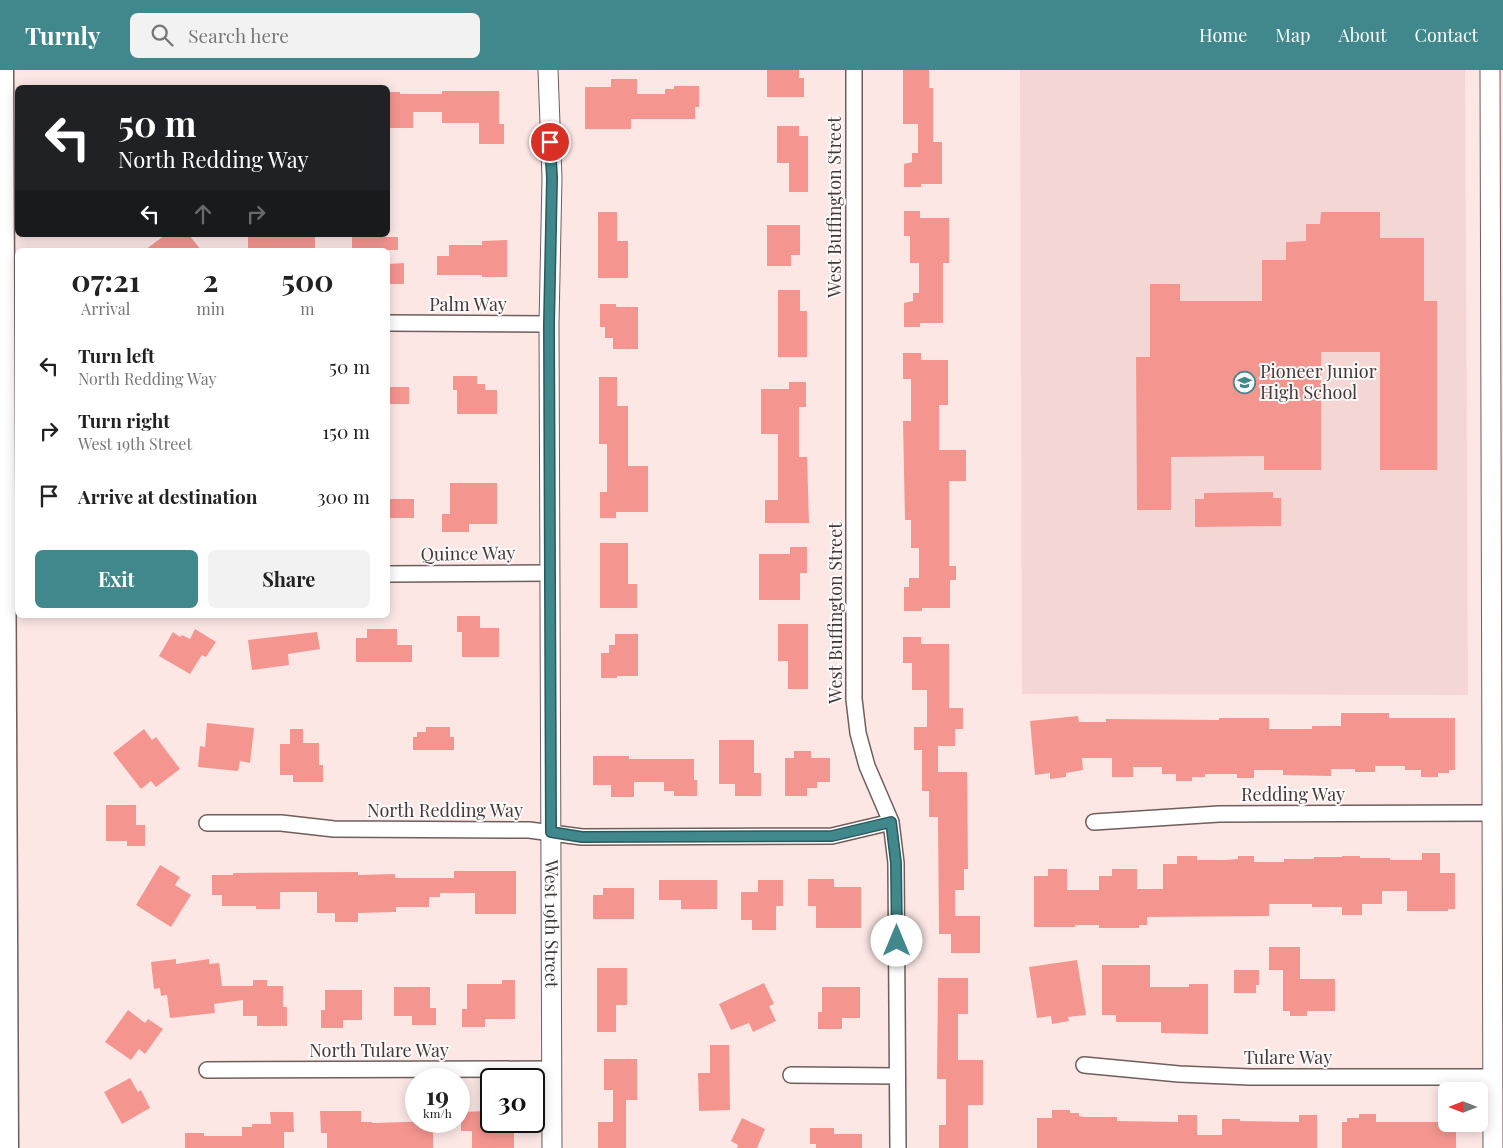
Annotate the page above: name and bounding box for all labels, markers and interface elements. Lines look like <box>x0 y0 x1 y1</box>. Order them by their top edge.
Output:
search box <box>130 13 480 58</box>
text: Turnly <box>25 19 100 51</box>
icon: search <box>148 21 176 49</box>
text: Search here <box>188 22 289 48</box>
text: Home <box>1199 23 1247 47</box>
text: Map <box>1275 23 1310 47</box>
text: About <box>1338 23 1387 47</box>
text: Contact <box>1415 23 1478 47</box>
text: 50 m <box>118 99 196 146</box>
icon: left <box>35 105 100 170</box>
street label: West Buffington Street <box>822 116 846 299</box>
pin <box>529 121 571 163</box>
icon: arrive <box>536 128 564 156</box>
text: North Redding Way <box>118 144 309 174</box>
icon: left <box>136 200 164 228</box>
icon: ahead <box>189 200 217 228</box>
icon: right <box>242 200 270 228</box>
text: 07:21 <box>71 260 140 300</box>
text: 2 <box>203 260 219 300</box>
text: 500 <box>281 260 334 300</box>
street label: Palm Way <box>429 292 507 316</box>
text: Arrival <box>81 298 130 319</box>
text: min <box>196 298 225 319</box>
text: m <box>300 298 315 319</box>
text: Turn left <box>78 342 155 368</box>
icon: left <box>35 352 63 380</box>
text: 50 m <box>329 353 370 379</box>
place label: Pioneer Junior High School <box>1260 359 1377 404</box>
text: North Redding Way <box>78 368 217 389</box>
school or university icon: Pioneer Junior High School <box>1232 370 1256 394</box>
text: Turn right <box>78 407 170 433</box>
icon: right <box>35 417 63 445</box>
text: 150 m <box>322 418 370 444</box>
text: West 19th Street <box>78 433 192 454</box>
icon: arrive <box>35 482 63 510</box>
text: Arrive at destination <box>78 483 258 509</box>
text: 300 m <box>317 483 370 509</box>
street label: West Buffington Street <box>823 522 847 705</box>
street label: Quince Way <box>420 540 516 566</box>
button: Exit <box>35 550 198 608</box>
button: Share <box>208 550 370 608</box>
street label: Redding Way <box>1241 782 1345 806</box>
street label: North Redding Way <box>367 798 523 822</box>
street label: West 19th Street <box>540 859 564 989</box>
position arrow <box>870 914 922 966</box>
street label: North Tulare Way <box>309 1038 449 1062</box>
street label: Tulare Way <box>1244 1045 1332 1069</box>
speed limit sign: 30 <box>480 1068 545 1133</box>
text: 19 <box>426 1078 449 1111</box>
north arrow <box>1438 1082 1488 1132</box>
map controls <box>1438 1082 1488 1132</box>
text: km/h <box>423 1105 452 1121</box>

